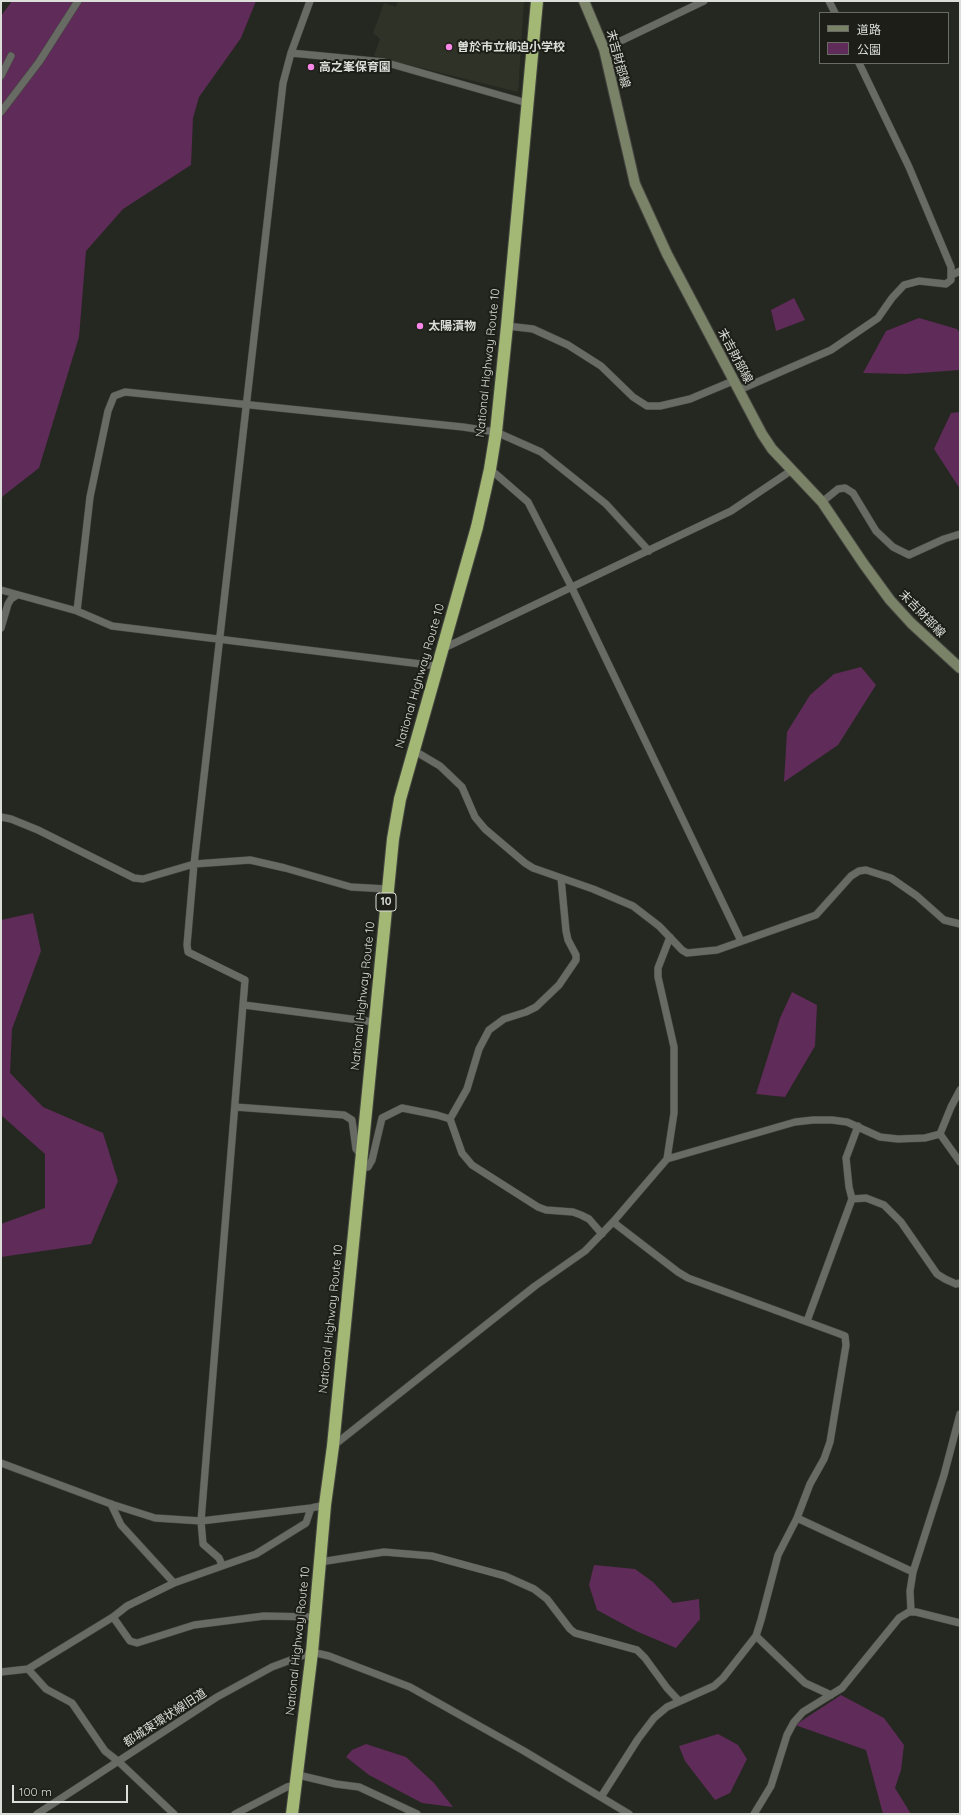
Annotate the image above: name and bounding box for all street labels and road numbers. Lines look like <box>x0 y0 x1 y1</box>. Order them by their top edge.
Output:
street label: 末吉財部線 <box>603 28 633 90</box>
street label: National Highway Route 10 <box>473 288 503 438</box>
street label: 末吉財部線 <box>715 326 755 386</box>
street label: 末吉財部線 <box>896 587 948 641</box>
street label: National Highway Route 10 <box>392 602 448 750</box>
road number: 10 <box>376 893 396 911</box>
street label: National Highway Route 10 <box>348 921 378 1071</box>
street label: National Highway Route 10 <box>316 1244 346 1394</box>
street label: National Highway Route 10 <box>283 1566 313 1716</box>
street label: 都城東環状線旧道 <box>121 1686 209 1750</box>

